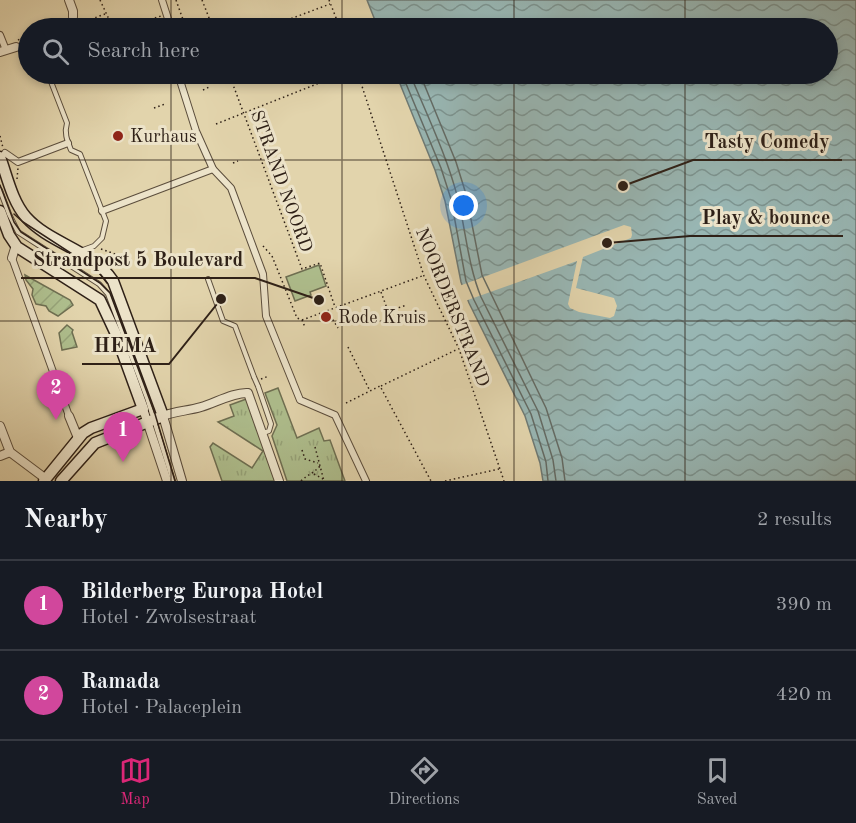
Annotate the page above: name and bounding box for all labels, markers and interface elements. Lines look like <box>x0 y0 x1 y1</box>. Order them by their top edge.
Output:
search box <box>18 18 838 84</box>
icon: search <box>39 35 72 68</box>
text: Search here <box>87 40 200 62</box>
street label: STRAND NOORD <box>247 108 315 255</box>
callout: Tasty Comedy <box>693 122 842 160</box>
place label: Kurhaus <box>130 128 197 146</box>
marker: Kurhaus <box>111 129 125 143</box>
text: Tasty Comedy <box>704 133 830 153</box>
your location <box>449 191 478 220</box>
callout: Play & bounce <box>690 198 843 236</box>
text: Play & bounce <box>702 209 830 229</box>
street label: NOORDERSTRAND <box>412 225 492 389</box>
callout: Strandpost 5 Boulevard <box>21 240 255 278</box>
text: Strandpost 5 Boulevard <box>33 250 243 271</box>
place label: Rode Kruis <box>338 309 426 327</box>
marker: Rode Kruis <box>319 310 333 324</box>
callout: HEMA <box>82 326 169 364</box>
text: HEMA <box>93 337 157 357</box>
pin: 2 <box>36 370 76 420</box>
pin: 1 <box>104 412 142 462</box>
text: Nearby <box>24 507 108 533</box>
text: 2 results <box>757 510 832 530</box>
text: Bilderberg Europa Hotel <box>81 581 323 603</box>
text: 1 <box>38 595 49 615</box>
text: 390 m <box>776 595 832 615</box>
text: Hotel · Zwolsestraat <box>81 608 257 628</box>
text: Ramada <box>81 671 160 693</box>
text: 2 <box>38 685 49 705</box>
text: 420 m <box>776 685 832 705</box>
text: Hotel · Palaceplein <box>81 698 242 718</box>
tab: Map <box>119 754 152 810</box>
tab: Directions <box>389 754 460 810</box>
tab: Saved <box>697 754 737 810</box>

